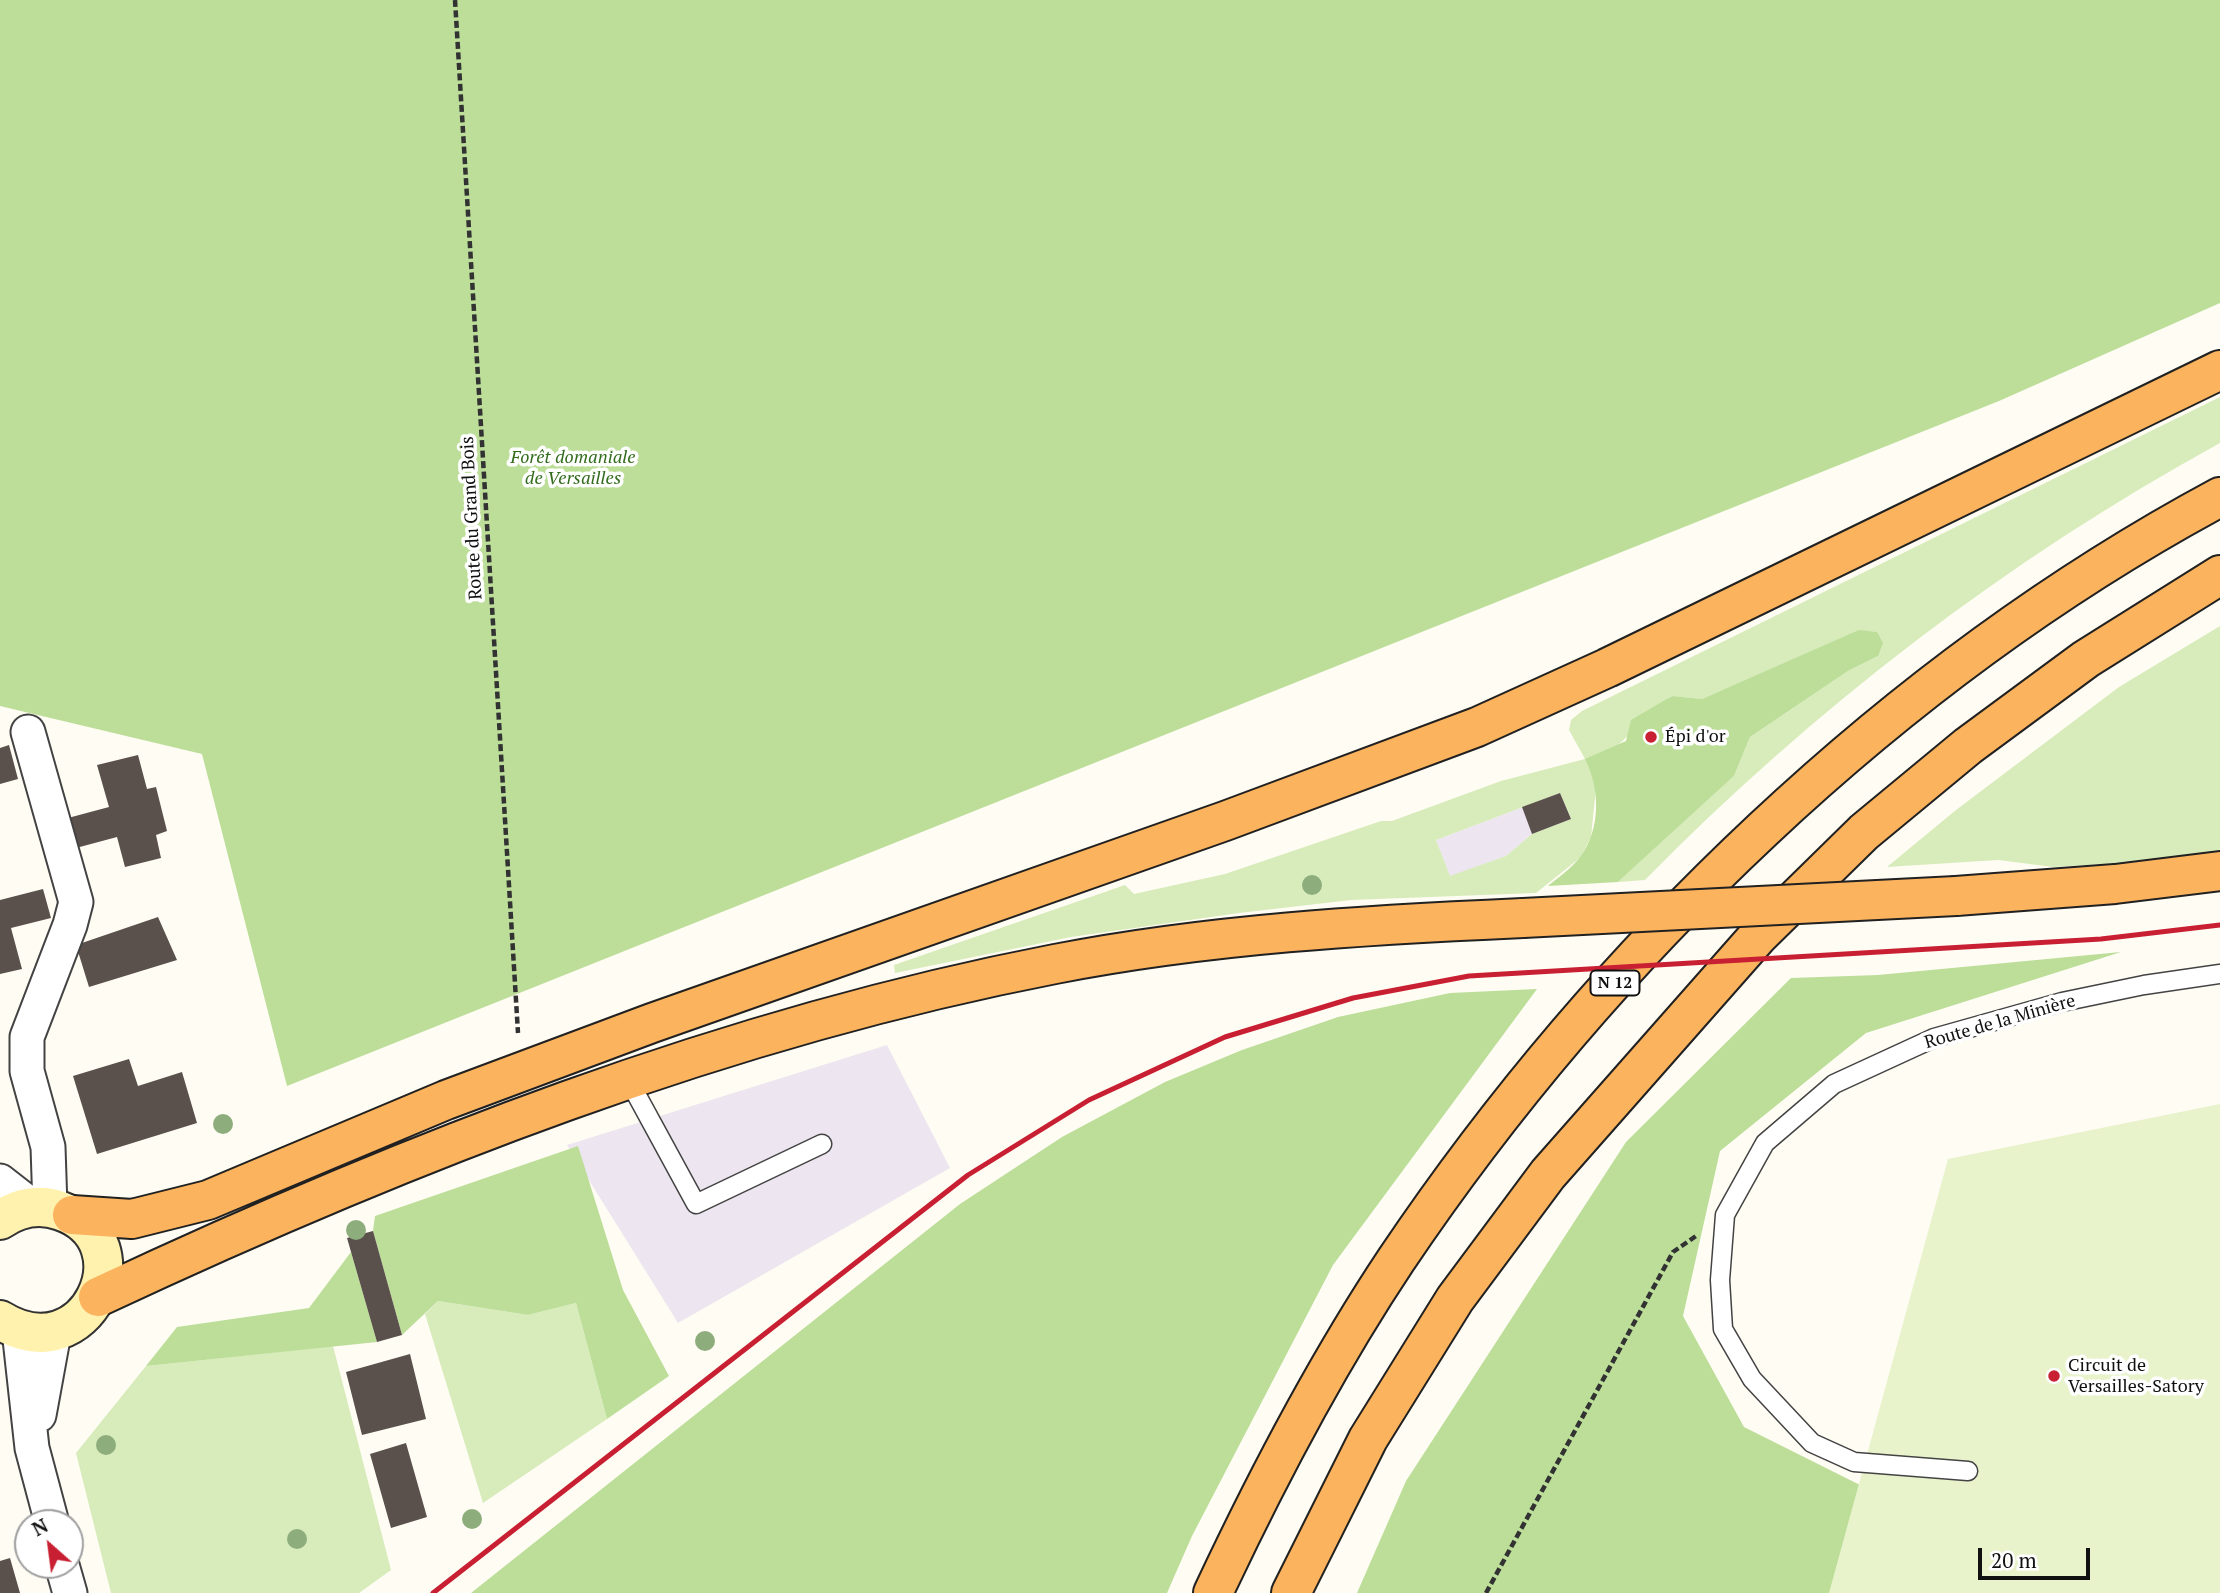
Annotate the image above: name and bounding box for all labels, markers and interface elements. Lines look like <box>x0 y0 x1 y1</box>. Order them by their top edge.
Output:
street label: Route du Grand Bois <box>457 436 487 600</box>
park label: Forêt domaniale de Versailles <box>511 447 635 490</box>
place label: Épi d'or <box>1665 726 1726 748</box>
marker: Épi d'or <box>1643 729 1659 745</box>
road number: N 12 <box>1590 970 1640 995</box>
street label: Route de la Minière <box>1922 990 2078 1054</box>
place label: Circuit de Versailles-Satory <box>2068 1355 2204 1398</box>
marker: Circuit de Versailles-Satory <box>2046 1368 2062 1384</box>
north arrow <box>14 1509 84 1579</box>
text: N <box>28 1512 52 1541</box>
scale bar <box>1982 1534 2094 1578</box>
text: 20 m <box>1991 1546 2037 1574</box>

